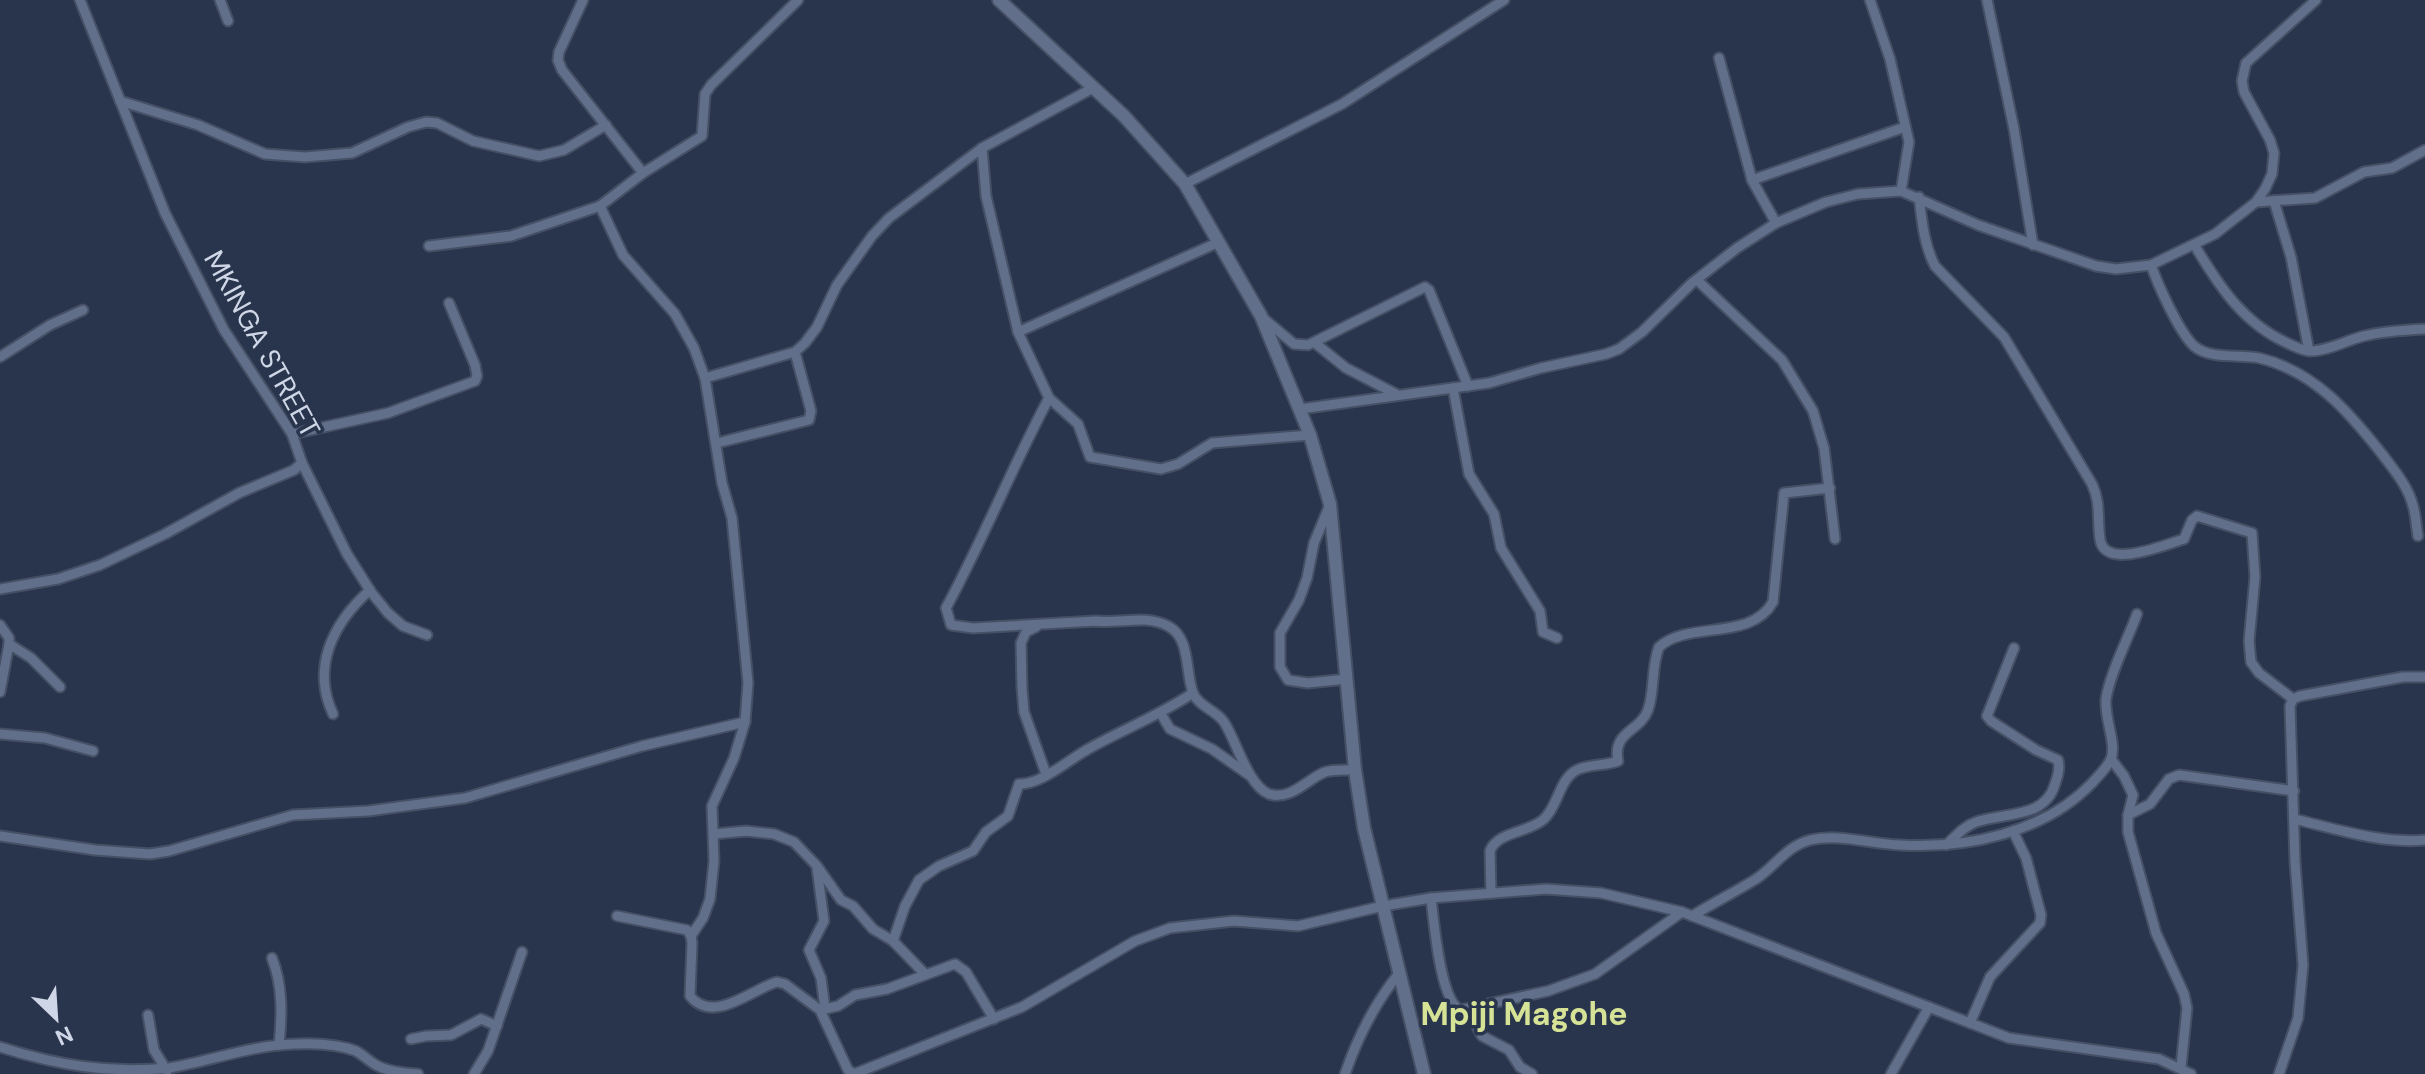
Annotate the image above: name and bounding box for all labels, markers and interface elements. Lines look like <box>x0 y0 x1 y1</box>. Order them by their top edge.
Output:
street label: MKINGA STREET <box>195 244 329 444</box>
north arrow <box>16 978 96 1058</box>
district label: Mpiji Magohe <box>1420 993 1628 1035</box>
text: N <box>51 1019 78 1052</box>

